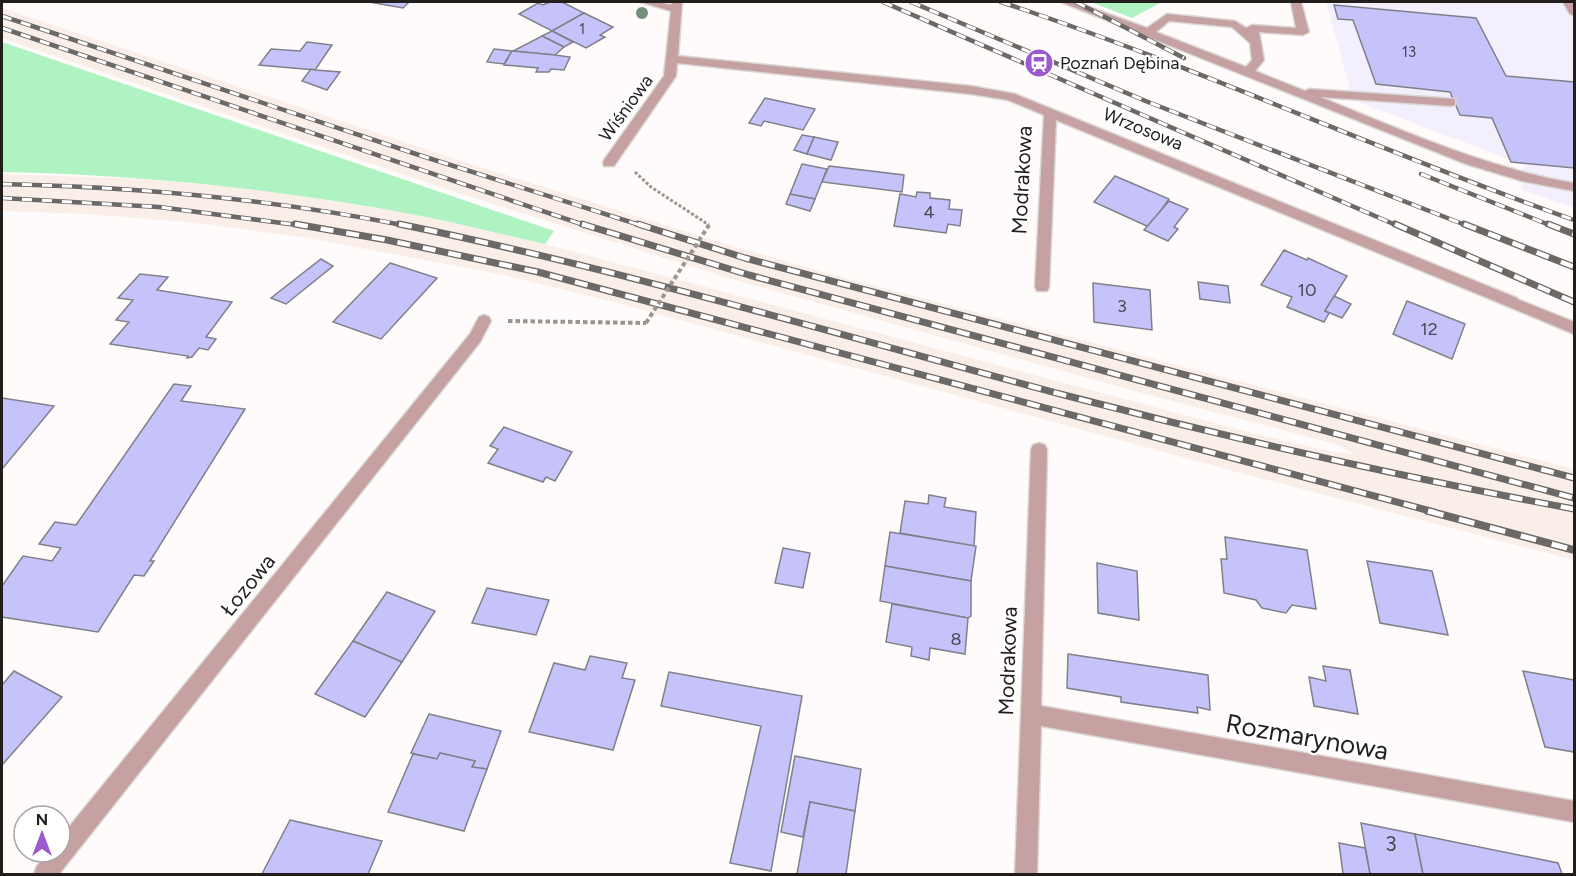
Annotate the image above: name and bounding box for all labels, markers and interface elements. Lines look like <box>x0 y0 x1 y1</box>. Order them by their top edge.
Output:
house number: 1 <box>579 20 585 38</box>
house number: 13 <box>1402 43 1416 61</box>
station icon: Poznań Dębina <box>1023 47 1055 79</box>
place label: Poznań Dębina <box>1060 52 1179 74</box>
street label: Wiśniowa <box>594 70 658 146</box>
street label: Wrzosowa <box>1100 103 1186 155</box>
street label: Modrakowa <box>1006 125 1037 235</box>
house number: 4 <box>923 201 935 223</box>
house number: 10 <box>1298 279 1316 301</box>
house number: 3 <box>1117 295 1127 317</box>
house number: 12 <box>1420 318 1438 340</box>
street label: Łozowa <box>215 549 280 621</box>
street label: Modrakowa <box>993 606 1022 716</box>
house number: 8 <box>950 628 962 650</box>
street label: Rozmarynowa <box>1223 707 1391 767</box>
north arrow <box>12 804 72 864</box>
text: N <box>36 810 48 829</box>
house number: 3 <box>1385 831 1397 856</box>

